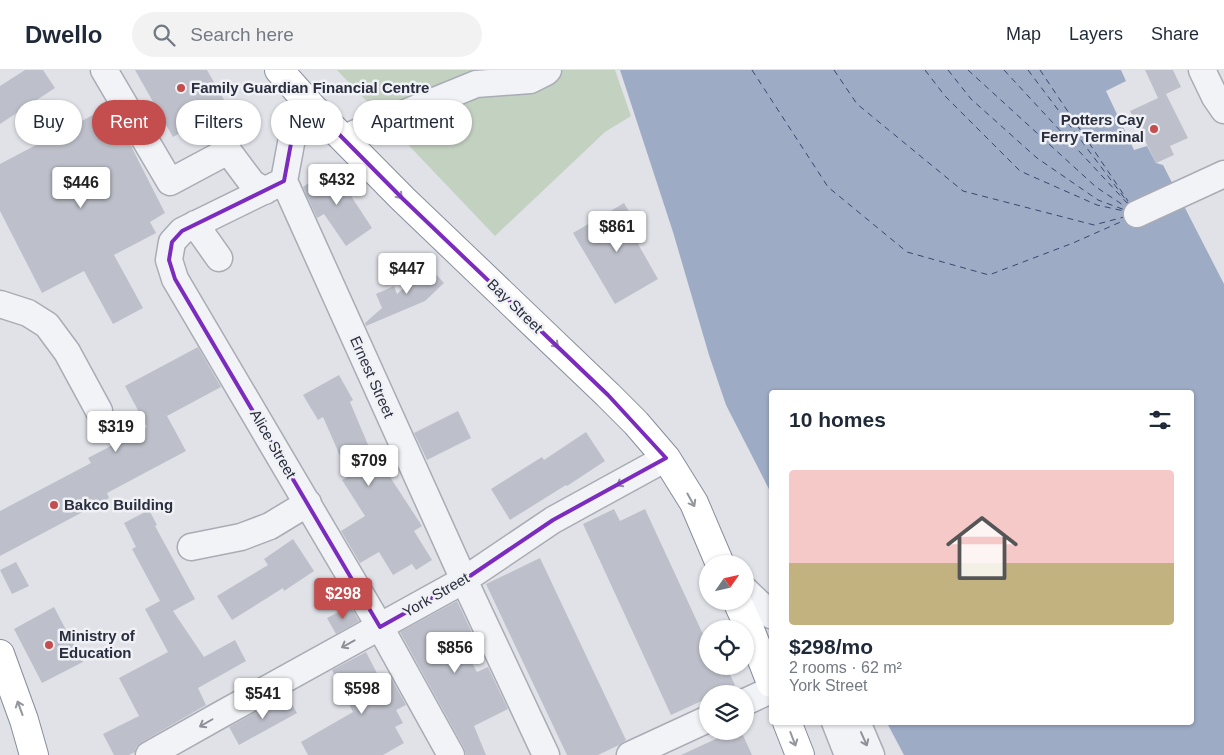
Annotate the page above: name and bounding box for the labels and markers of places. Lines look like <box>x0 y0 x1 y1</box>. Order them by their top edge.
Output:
place label: Family Guardian Financial Centre <box>191 79 429 96</box>
marker: Family Guardian Financial Centre <box>175 82 187 94</box>
place label: Potters Cay Ferry Terminal <box>1041 111 1145 145</box>
marker: Potters Cay Ferry Terminal <box>1148 123 1160 135</box>
pin: $432 <box>307 164 367 206</box>
pin: $446 <box>51 166 111 209</box>
pin: $861 <box>587 210 647 253</box>
pin: $447 <box>377 252 437 295</box>
pin: $319 <box>86 410 146 453</box>
pin: $709 <box>339 444 399 487</box>
place label: Bakco Building <box>64 496 173 513</box>
marker: Bakco Building <box>48 499 60 511</box>
pin: $298 <box>313 578 373 620</box>
place label: Ministry of Education <box>59 627 136 661</box>
pin: $856 <box>425 632 485 674</box>
marker: Ministry of Education <box>43 639 55 651</box>
pin: $598 <box>332 672 392 715</box>
pin: $541 <box>233 678 293 720</box>

